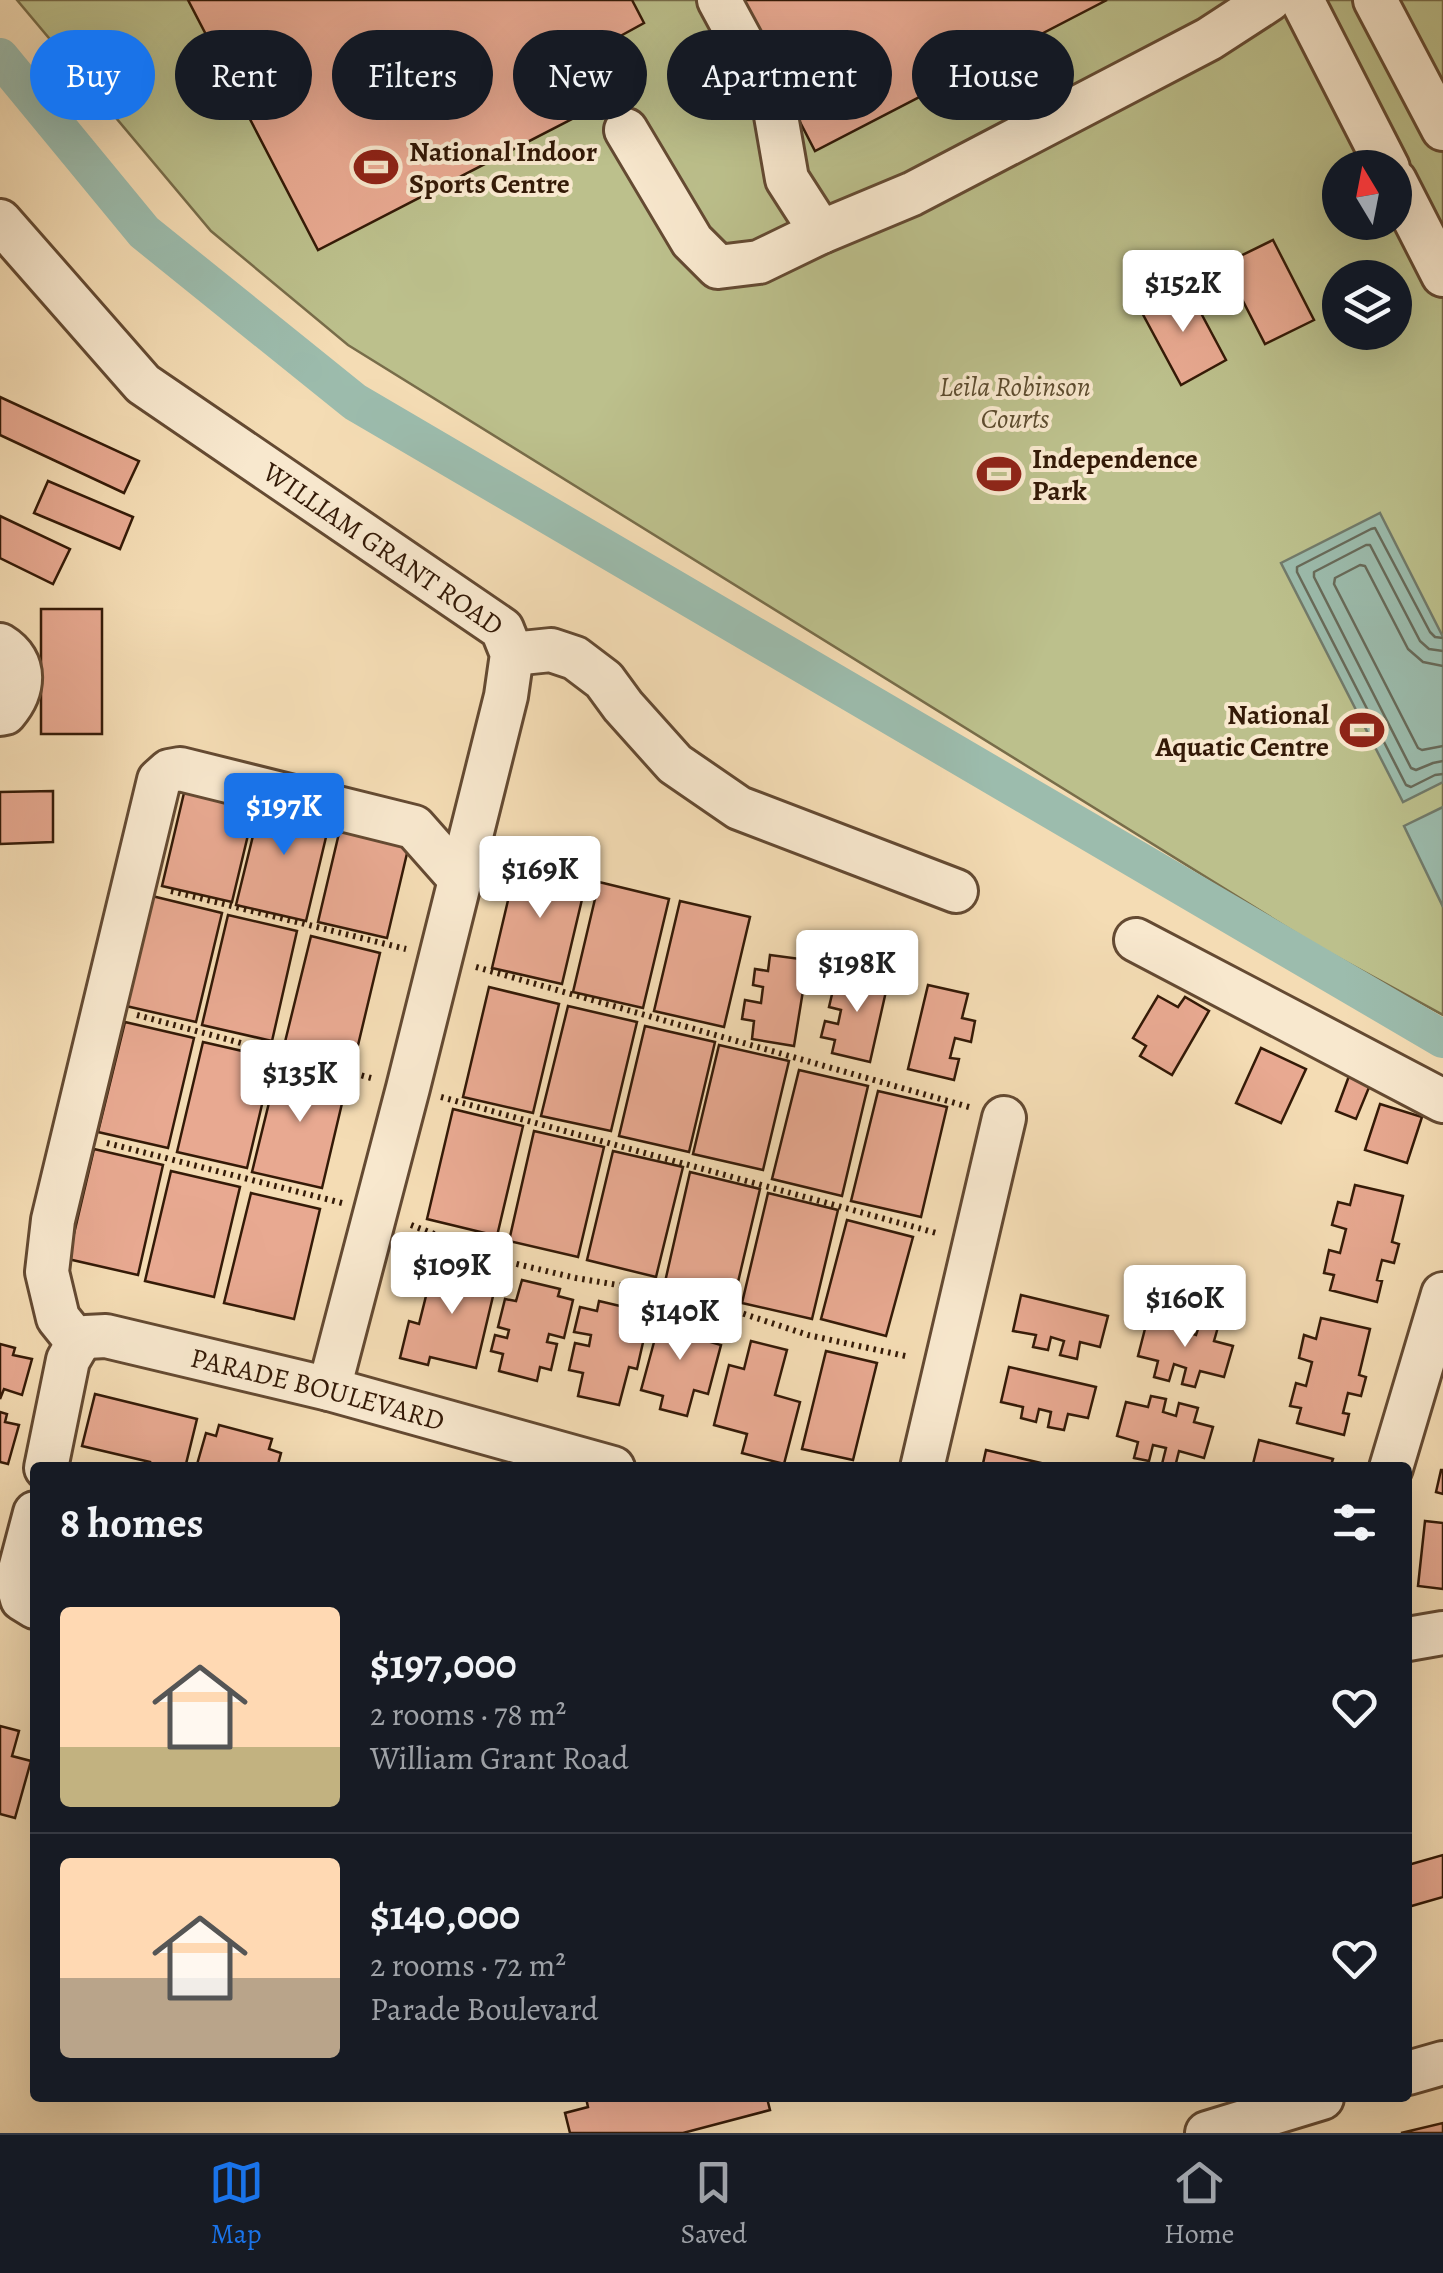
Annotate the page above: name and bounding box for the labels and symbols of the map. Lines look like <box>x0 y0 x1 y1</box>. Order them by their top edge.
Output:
place label: National Indoor Sports Centre <box>409 133 598 203</box>
sports icon: National Indoor Sports Centre <box>352 143 400 191</box>
north arrow <box>1322 150 1412 240</box>
pin: $152K <box>1113 250 1253 335</box>
park label: Leila Robinson Courts <box>939 368 1091 438</box>
place label: Independence Park <box>1032 440 1198 510</box>
sports icon: Independence Park <box>975 450 1023 498</box>
street label: WILLIAM GRANT ROAD <box>254 453 511 645</box>
place label: National Aquatic Centre <box>1154 696 1330 766</box>
sports icon: National Aquatic Centre <box>1338 706 1386 754</box>
pin: $197K <box>214 773 354 858</box>
pin: $169K <box>470 836 610 921</box>
pin: $198K <box>787 930 927 1015</box>
pin: $135K <box>230 1040 370 1125</box>
pin: $109K <box>382 1232 522 1317</box>
pin: $160K <box>1115 1265 1255 1350</box>
pin: $140K <box>610 1278 750 1363</box>
street label: PARADE BOULEVARD <box>187 1339 449 1440</box>

